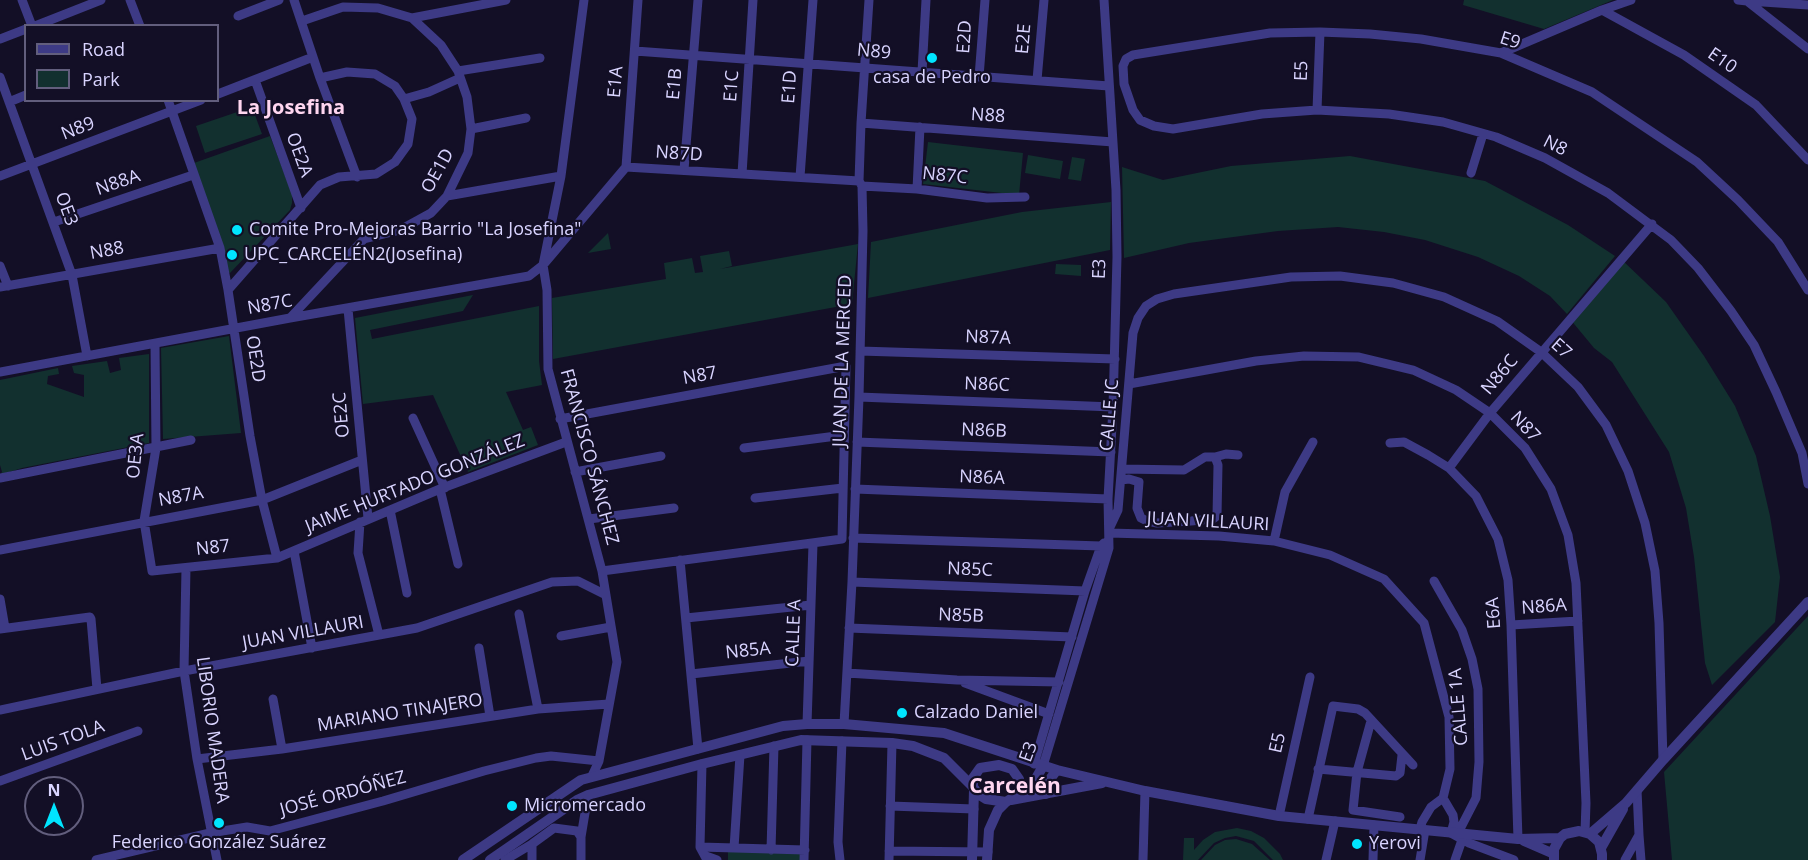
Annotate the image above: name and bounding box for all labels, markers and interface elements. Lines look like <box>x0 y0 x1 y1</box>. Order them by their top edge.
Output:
street label: E2D <box>953 20 977 54</box>
street label: E2E <box>1012 23 1036 55</box>
legend <box>24 24 219 102</box>
street label: E9 <box>1497 28 1523 54</box>
text: Road <box>82 37 125 61</box>
street label: N89 <box>856 40 892 64</box>
street label: E10 <box>1703 43 1741 79</box>
marker: casa de Pedro <box>925 51 939 65</box>
street label: E5 <box>1291 60 1313 82</box>
street label: E1A <box>604 65 628 99</box>
text: Park <box>82 67 120 91</box>
street label: E1B <box>663 67 687 101</box>
place label: casa de Pedro <box>873 67 991 89</box>
street label: E1C <box>720 69 744 103</box>
street label: E1D <box>778 70 802 104</box>
district label: La Josefina <box>237 96 345 120</box>
street label: N88 <box>970 104 1006 128</box>
street label: N89 <box>58 113 98 145</box>
street label: OE2A <box>281 130 317 180</box>
street label: N8 <box>1539 131 1571 161</box>
street label: N87D <box>655 142 703 166</box>
street label: OE1D <box>417 145 459 197</box>
street label: N87C <box>921 163 969 189</box>
street label: N88A <box>93 165 143 201</box>
street label: OE3 <box>50 189 82 229</box>
place label: Comite Pro-Mejoras Barrio "La Josefina" <box>249 219 581 241</box>
marker: Comite Pro-Mejoras Barrio "La Josefina" <box>230 223 244 237</box>
street label: N88 <box>88 237 126 265</box>
place label: UPC_CARCELÉN2(Josefina) <box>244 244 462 266</box>
marker: UPC_CARCELÉN2(Josefina) <box>225 248 239 262</box>
street label: E3 <box>1089 258 1111 280</box>
street label: JUAN DE LA MERCED <box>829 274 857 448</box>
street label: N87C <box>246 290 294 320</box>
street label: N87A <box>965 326 1011 350</box>
street label: OE2D <box>241 334 269 384</box>
street label: E7 <box>1546 334 1576 364</box>
street label: N86C <box>1477 351 1523 399</box>
street label: N87 <box>681 362 719 390</box>
street label: FRANCISCO SÁNCHEZ <box>555 367 623 547</box>
street label: N86C <box>964 373 1010 397</box>
street label: CALLE JC <box>1096 378 1124 452</box>
street label: OE2C <box>329 391 355 439</box>
street label: N87 <box>1505 407 1545 447</box>
street label: N86B <box>961 419 1007 443</box>
street label: JAIME HURTADO GONZÁLEZ <box>302 430 528 538</box>
street label: OE3A <box>123 432 149 480</box>
street label: N86A <box>959 466 1005 490</box>
street label: N87A <box>157 482 205 512</box>
street label: JUAN VILLAURI <box>1146 508 1270 536</box>
street label: N87 <box>195 535 231 561</box>
street label: N85C <box>947 558 993 582</box>
street label: N86A <box>1521 595 1567 619</box>
street label: E6A <box>1482 596 1506 630</box>
street label: CALLE A <box>782 599 806 667</box>
street label: N85B <box>938 604 984 628</box>
street label: JUAN VILLAURI <box>241 612 365 654</box>
street label: N85A <box>724 638 772 664</box>
street label: LIBORIO MADERA <box>191 655 233 805</box>
street label: CALLE 1A <box>1445 667 1473 747</box>
street label: MARIANO TINAJERO <box>316 689 484 737</box>
place label: Calzado Daniel <box>914 702 1038 724</box>
marker: Calzado Daniel <box>895 706 909 720</box>
street label: LUIS TOLA <box>19 716 107 766</box>
street label: E5 <box>1265 731 1291 755</box>
street label: E3 <box>1015 739 1043 765</box>
street label: JOSÉ ORDÓÑEZ <box>278 767 408 821</box>
district label: Carcelén <box>969 774 1061 800</box>
north arrow <box>24 776 84 836</box>
text: N <box>47 779 61 801</box>
place label: Micromercado <box>524 795 646 817</box>
marker: Micromercado <box>505 799 519 813</box>
marker: Federico González Suárez <box>212 816 226 830</box>
place label: Federico González Suárez <box>112 832 326 854</box>
place label: Yerovi <box>1369 833 1421 855</box>
marker: Yerovi <box>1350 837 1364 851</box>

